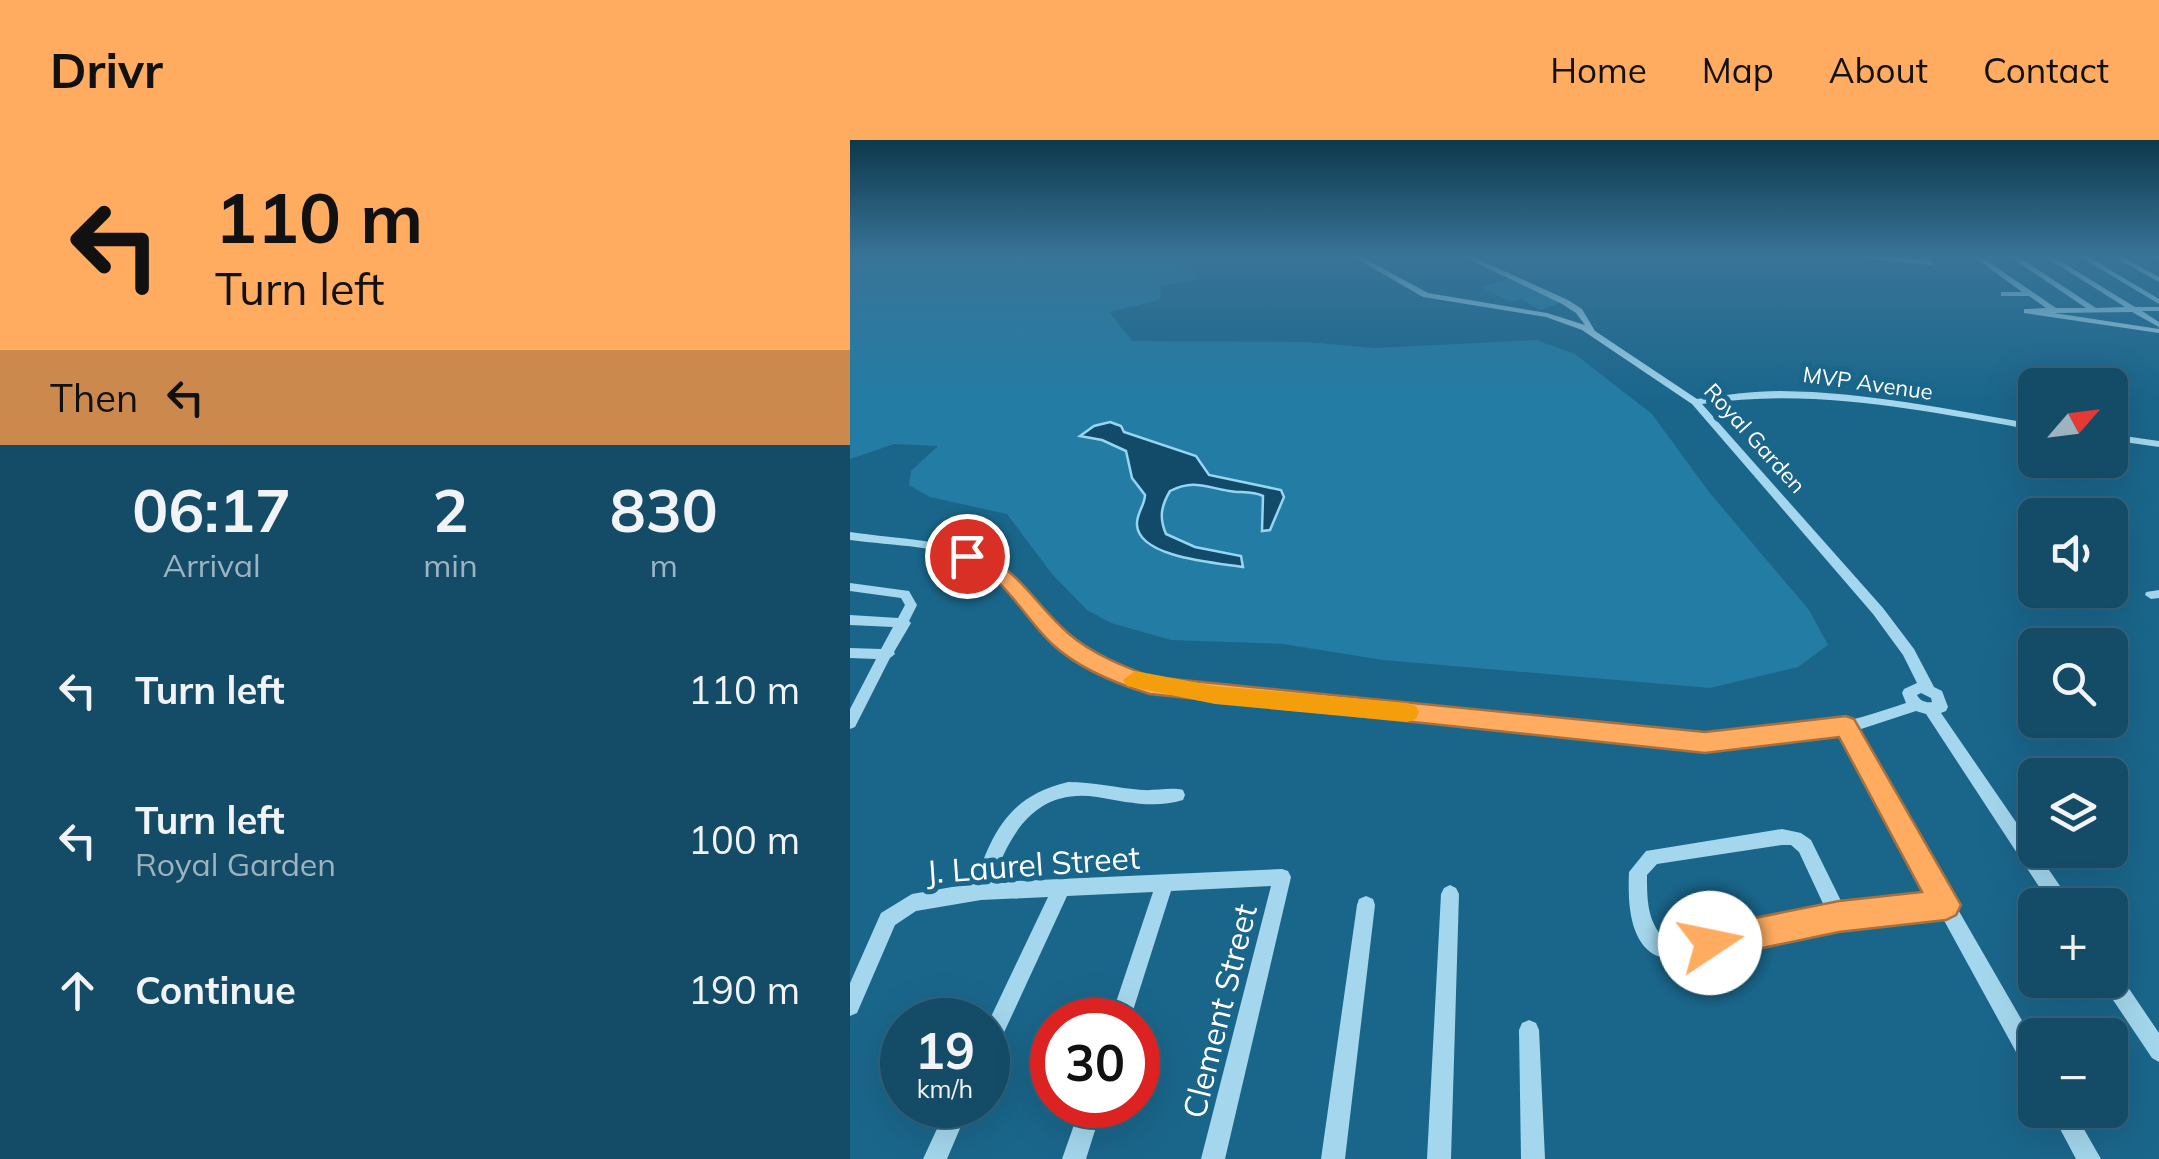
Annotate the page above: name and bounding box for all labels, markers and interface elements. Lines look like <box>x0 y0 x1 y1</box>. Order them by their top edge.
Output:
text: Drivr <box>50 40 163 100</box>
text: Home <box>1550 48 1647 92</box>
text: Map <box>1702 48 1774 92</box>
text: About <box>1829 48 1928 92</box>
text: Contact <box>1983 48 2109 92</box>
text: 110 m <box>215 173 423 261</box>
icon: left <box>50 180 180 310</box>
text: Turn left <box>215 260 384 316</box>
street label: MVP Avenue <box>1801 360 1935 406</box>
north arrow <box>2018 368 2128 478</box>
map controls <box>2018 368 2128 1128</box>
icon: left <box>158 370 213 425</box>
text: Then <box>50 374 138 422</box>
street label: Royal Garden <box>1698 377 1812 499</box>
text: 06:17 <box>132 472 291 547</box>
text: 2 <box>432 472 468 547</box>
text: 830 <box>610 472 718 547</box>
button: sound <box>2018 498 2128 608</box>
pin <box>925 514 1010 599</box>
icon: arrive <box>940 529 995 584</box>
text: Arrival <box>163 545 261 585</box>
text: min <box>423 545 478 585</box>
text: m <box>650 545 678 585</box>
button: search <box>2018 628 2128 738</box>
icon: left <box>50 663 105 718</box>
text: Turn left <box>135 666 285 714</box>
text: 110 m <box>688 666 800 714</box>
button: layers <box>2018 758 2128 868</box>
text: Turn left <box>135 796 285 844</box>
icon: left <box>50 813 105 868</box>
text: 100 m <box>688 816 800 864</box>
street label: J. Laurel Street <box>925 837 1141 891</box>
text: Royal Garden <box>135 844 336 884</box>
button: + <box>2018 888 2128 998</box>
position arrow <box>1658 891 1762 995</box>
street label: Clement Street <box>1173 900 1265 1122</box>
icon: ahead <box>50 963 105 1018</box>
text: Continue <box>135 966 296 1014</box>
text: 190 m <box>688 966 800 1014</box>
speed limit sign: 30 <box>1030 998 1160 1128</box>
button: − <box>2018 1018 2128 1128</box>
text: 19 <box>915 1019 975 1082</box>
text: km/h <box>917 1073 973 1104</box>

